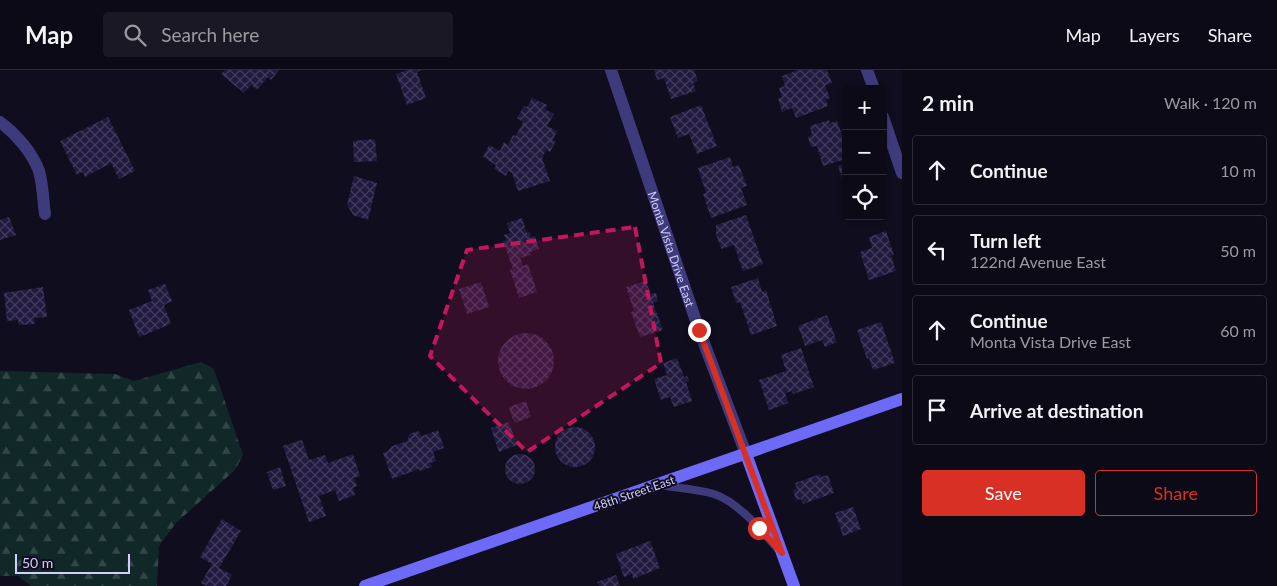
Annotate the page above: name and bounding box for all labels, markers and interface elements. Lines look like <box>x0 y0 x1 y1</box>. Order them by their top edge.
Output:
search box <box>103 12 453 57</box>
text: Map <box>25 20 73 49</box>
icon: search <box>121 21 149 49</box>
text: Search here <box>161 23 259 46</box>
text: Map <box>1065 24 1101 46</box>
text: Layers <box>1129 24 1180 46</box>
text: Share <box>1208 24 1252 46</box>
map controls <box>842 85 887 220</box>
button: + <box>842 85 887 130</box>
text: 2 min <box>922 90 974 115</box>
text: Walk · 120 m <box>1164 93 1257 112</box>
button: − <box>842 130 887 175</box>
icon: ahead <box>923 156 951 184</box>
text: Continue <box>970 159 1048 182</box>
text: 10 m <box>1220 161 1256 180</box>
button: locate <box>842 175 887 220</box>
street label: Monta Vista Drive East <box>645 189 698 309</box>
text: Turn left <box>970 229 1041 252</box>
icon: left <box>923 236 951 264</box>
text: 50 m <box>1220 241 1256 260</box>
text: 122nd Avenue East <box>970 252 1106 271</box>
text: Continue <box>970 309 1048 332</box>
icon: ahead <box>923 316 951 344</box>
route end <box>688 319 711 342</box>
text: 60 m <box>1220 321 1256 340</box>
text: Monta Vista Drive East <box>970 332 1131 351</box>
icon: arrive <box>923 396 951 424</box>
text: Arrive at destination <box>970 399 1143 422</box>
button: Save <box>922 470 1085 516</box>
button: Share <box>1095 470 1257 516</box>
street label: 48th Street East <box>591 472 677 514</box>
route start <box>748 517 771 540</box>
scale bar <box>15 551 130 574</box>
text: 50 m <box>22 554 53 571</box>

